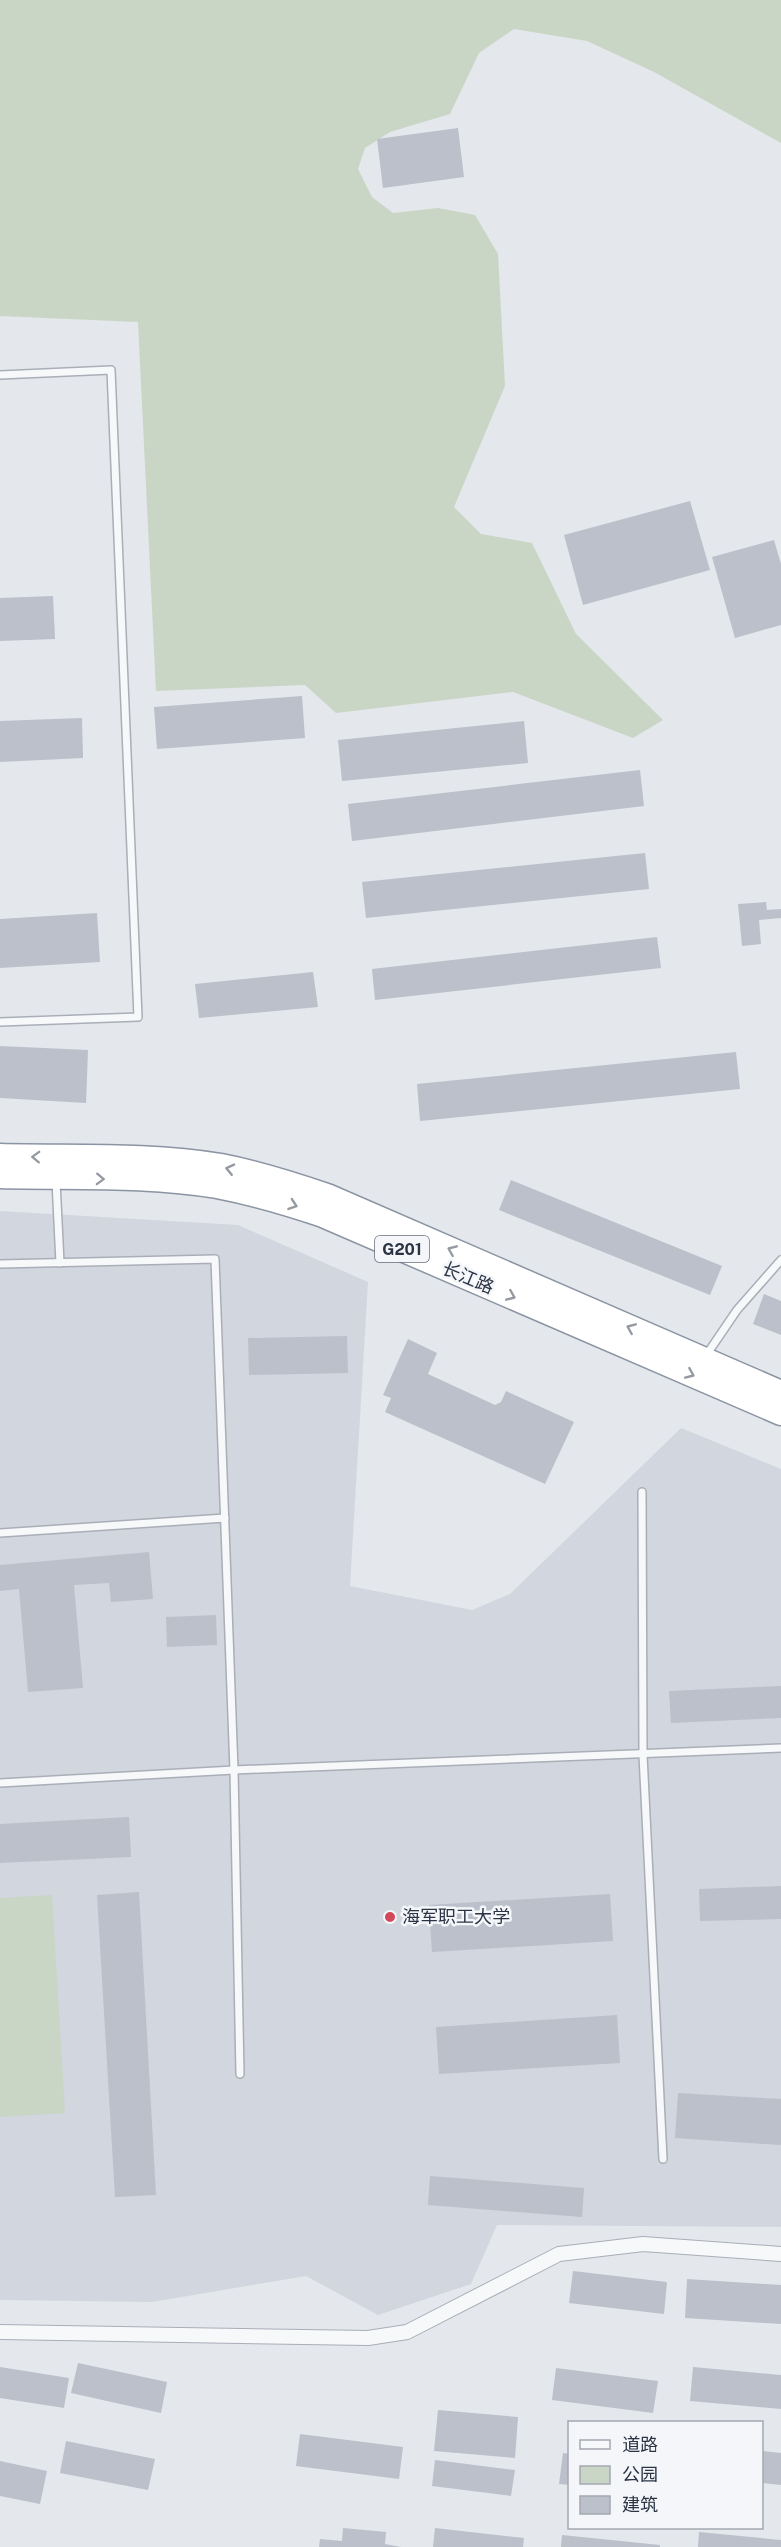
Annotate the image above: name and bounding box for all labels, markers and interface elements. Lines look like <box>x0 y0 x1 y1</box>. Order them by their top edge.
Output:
one-way arrow <box>31 1151 40 1164</box>
one-way arrow <box>225 1163 235 1176</box>
one-way arrow <box>96 1172 105 1185</box>
one-way arrow <box>287 1198 298 1210</box>
road number: G201 <box>375 1236 429 1262</box>
one-way arrow <box>447 1245 458 1257</box>
street label: 长江路 <box>439 1257 497 1298</box>
one-way arrow <box>505 1289 516 1301</box>
one-way arrow <box>626 1323 637 1335</box>
one-way arrow <box>684 1367 695 1379</box>
place label: 海军职工大学 <box>402 1906 510 1927</box>
marker: 海军职工大学 <box>383 1910 397 1924</box>
legend <box>568 2421 763 2529</box>
text: 道路 <box>622 2434 658 2455</box>
text: 公园 <box>622 2464 658 2485</box>
text: 建筑 <box>622 2494 658 2515</box>

